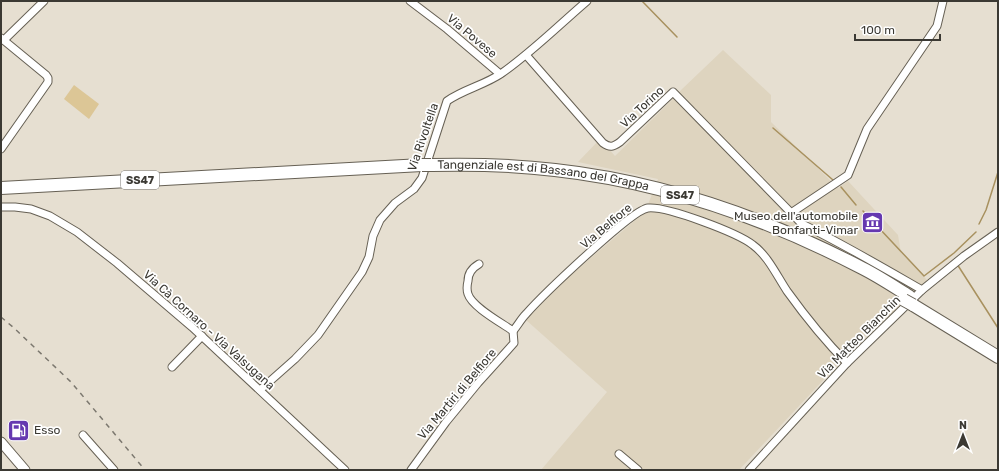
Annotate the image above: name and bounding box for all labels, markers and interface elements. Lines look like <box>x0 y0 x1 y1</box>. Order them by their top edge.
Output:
street label: Via Povese <box>444 11 500 61</box>
scale bar <box>855 16 940 42</box>
text: 100 m <box>861 23 895 37</box>
street label: Via Torino <box>617 83 667 131</box>
street label: Via Rivoltella <box>405 101 441 173</box>
street label: Tangenziale est di Bassano del Grappa <box>437 158 651 193</box>
road number: SS47 <box>121 171 159 189</box>
road number: SS47 <box>661 186 699 204</box>
street label: Via Belfiore <box>578 200 635 251</box>
place label: Museo dell'automobile Bonfanti-Vimar <box>734 209 858 237</box>
museum icon: Museo dell'automobile Bonfanti-Vimar <box>860 210 886 236</box>
street label: Via Cà Cornaro - Via Valsugana <box>141 267 277 393</box>
street label: Via Matteo Bianchin <box>815 293 903 381</box>
street label: Via Martiri di Belfiore <box>415 346 499 442</box>
north arrow <box>943 415 983 455</box>
fuel station icon: Esso <box>6 417 32 443</box>
text: N <box>959 419 967 432</box>
place label: Esso <box>34 423 61 437</box>

